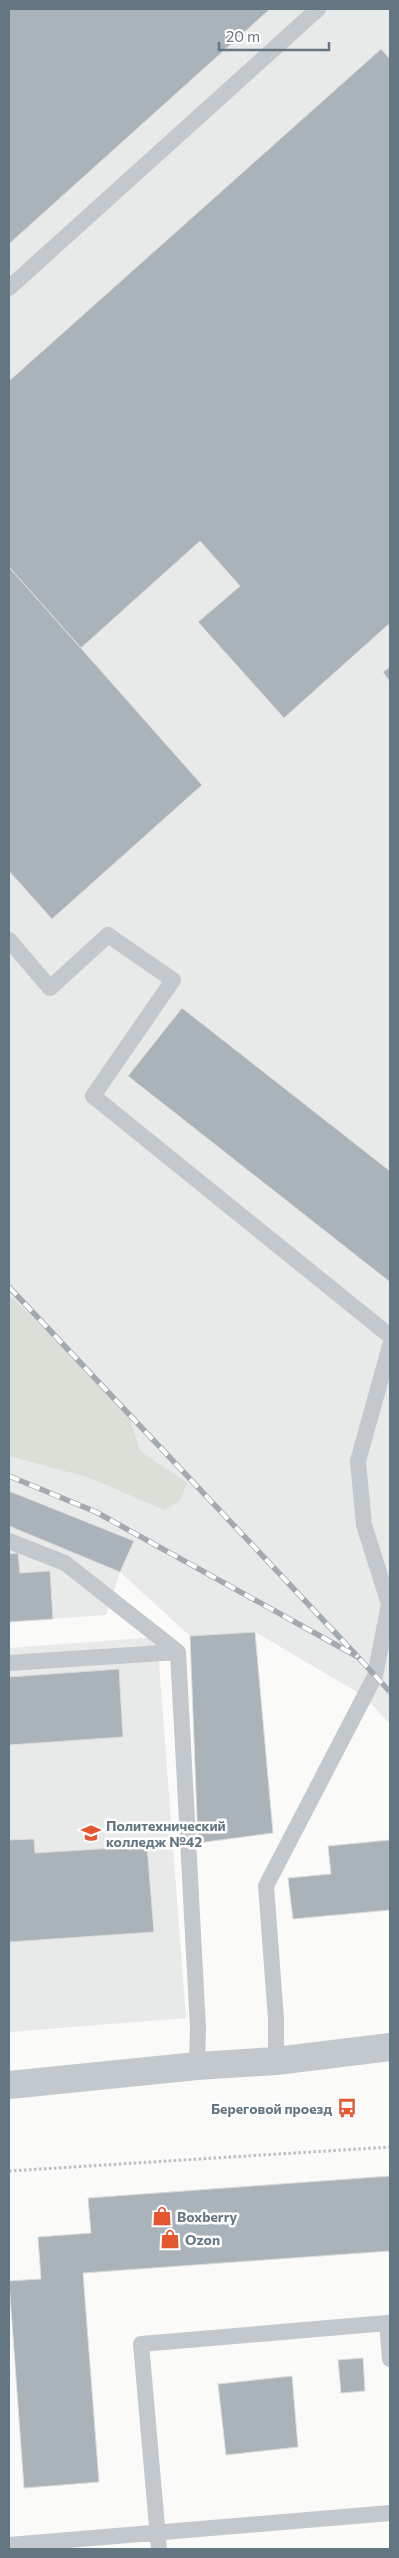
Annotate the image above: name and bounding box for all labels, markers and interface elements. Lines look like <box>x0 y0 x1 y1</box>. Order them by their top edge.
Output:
scale bar <box>219 20 329 52</box>
text: 20 m <box>226 27 260 45</box>
place label: Политехнический колледж №42 <box>106 1817 226 1850</box>
school or university icon: Политехнический колледж №42 <box>80 1822 102 1844</box>
bus stop icon: Береговой проезд <box>336 2097 358 2119</box>
place label: Береговой проезд <box>211 2100 332 2117</box>
shop icon: Boxberry <box>151 2205 173 2227</box>
place label: Boxberry <box>177 2208 237 2225</box>
shop icon: Ozon <box>159 2228 181 2250</box>
place label: Ozon <box>185 2231 220 2248</box>

